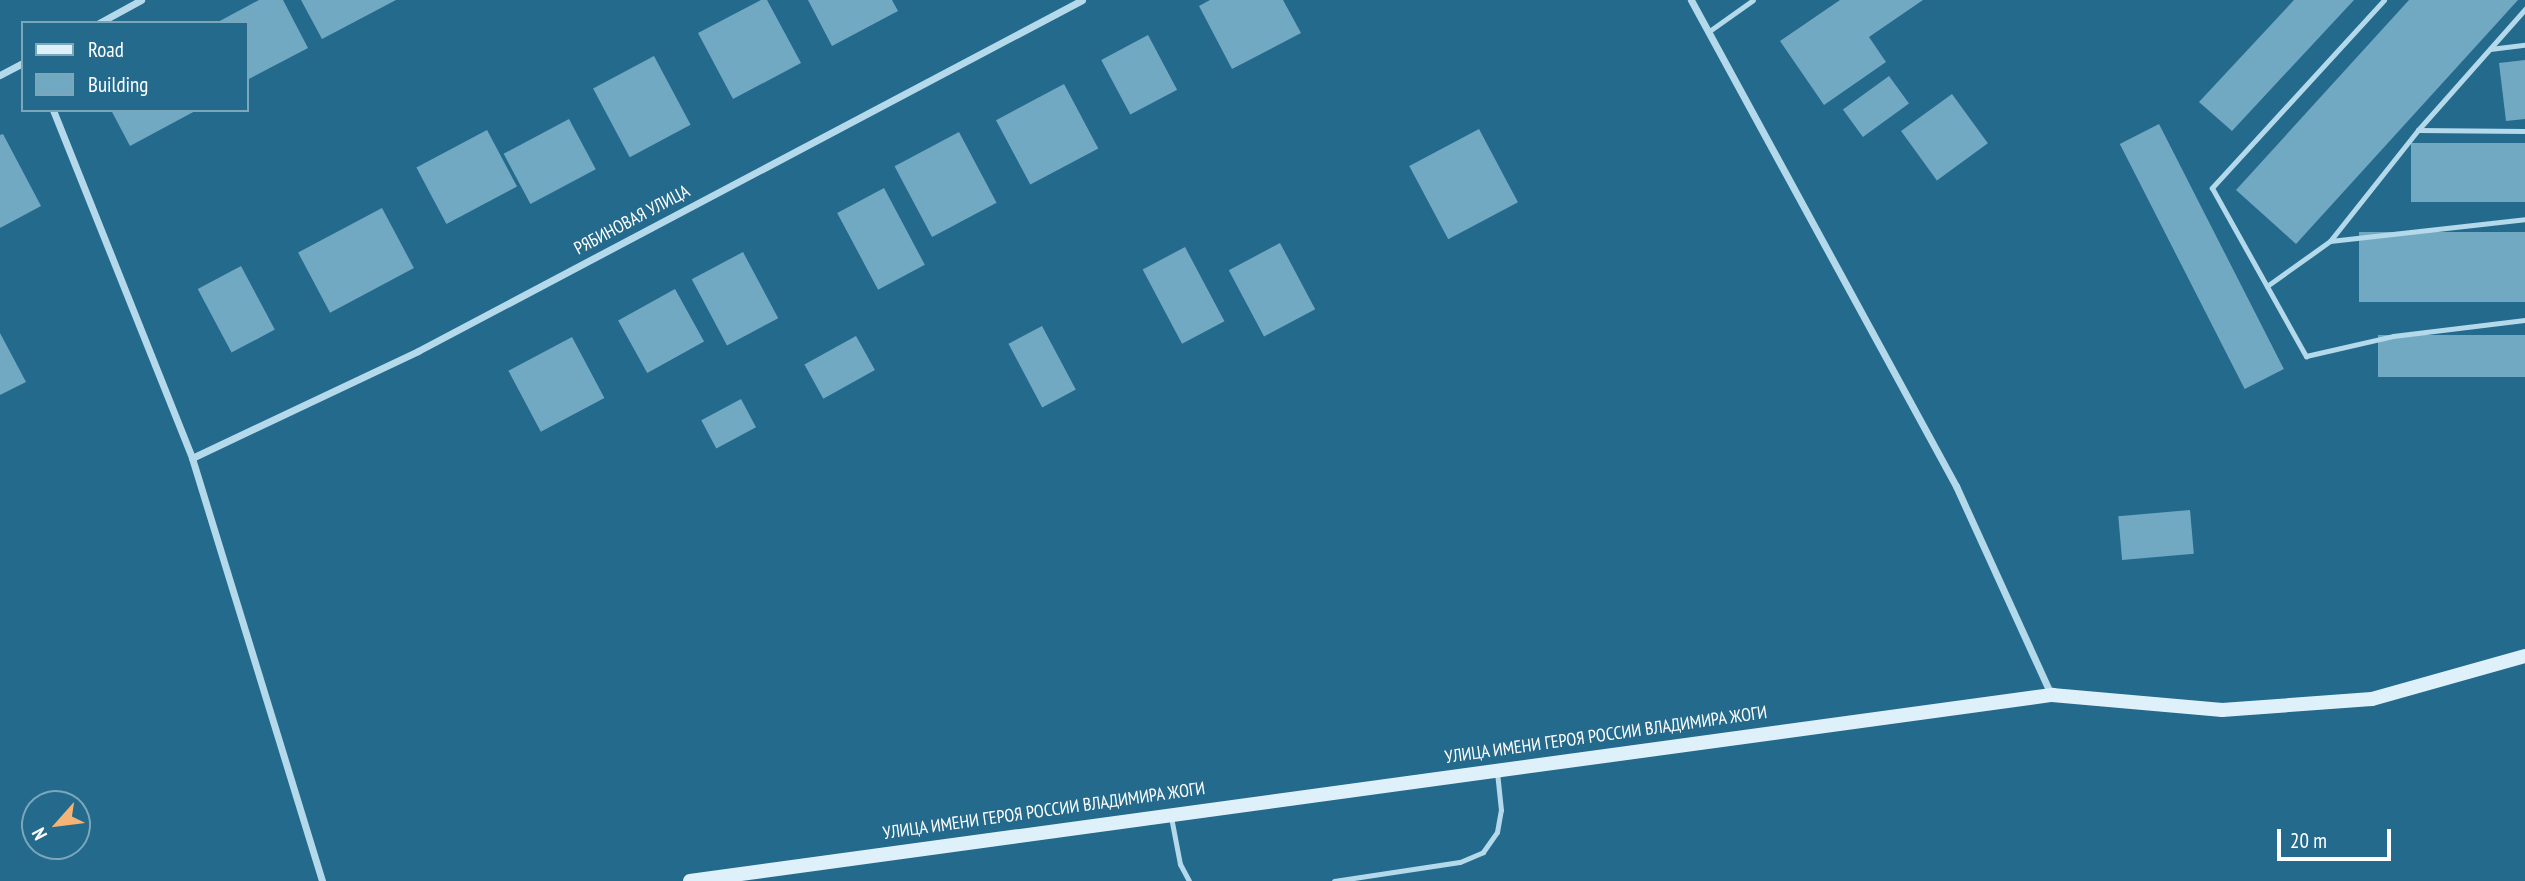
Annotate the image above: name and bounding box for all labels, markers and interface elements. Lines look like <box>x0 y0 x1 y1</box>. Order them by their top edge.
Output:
legend <box>21 21 248 112</box>
text: Road <box>88 36 124 63</box>
text: Building <box>88 71 148 98</box>
street label: РЯБИНОВАЯ УЛИЦА <box>570 180 694 260</box>
street label: УЛИЦА ИМЕНИ ГЕРОЯ РОССИИ ВЛАДИМИРА ЖОГИ <box>1443 702 1769 768</box>
street label: УЛИЦА ИМЕНИ ГЕРОЯ РОССИИ ВЛАДИМИРА ЖОГИ <box>881 778 1207 844</box>
north arrow <box>21 790 91 860</box>
scale bar <box>2280 814 2394 858</box>
text: N <box>26 824 52 844</box>
text: 20 m <box>2290 827 2327 854</box>

